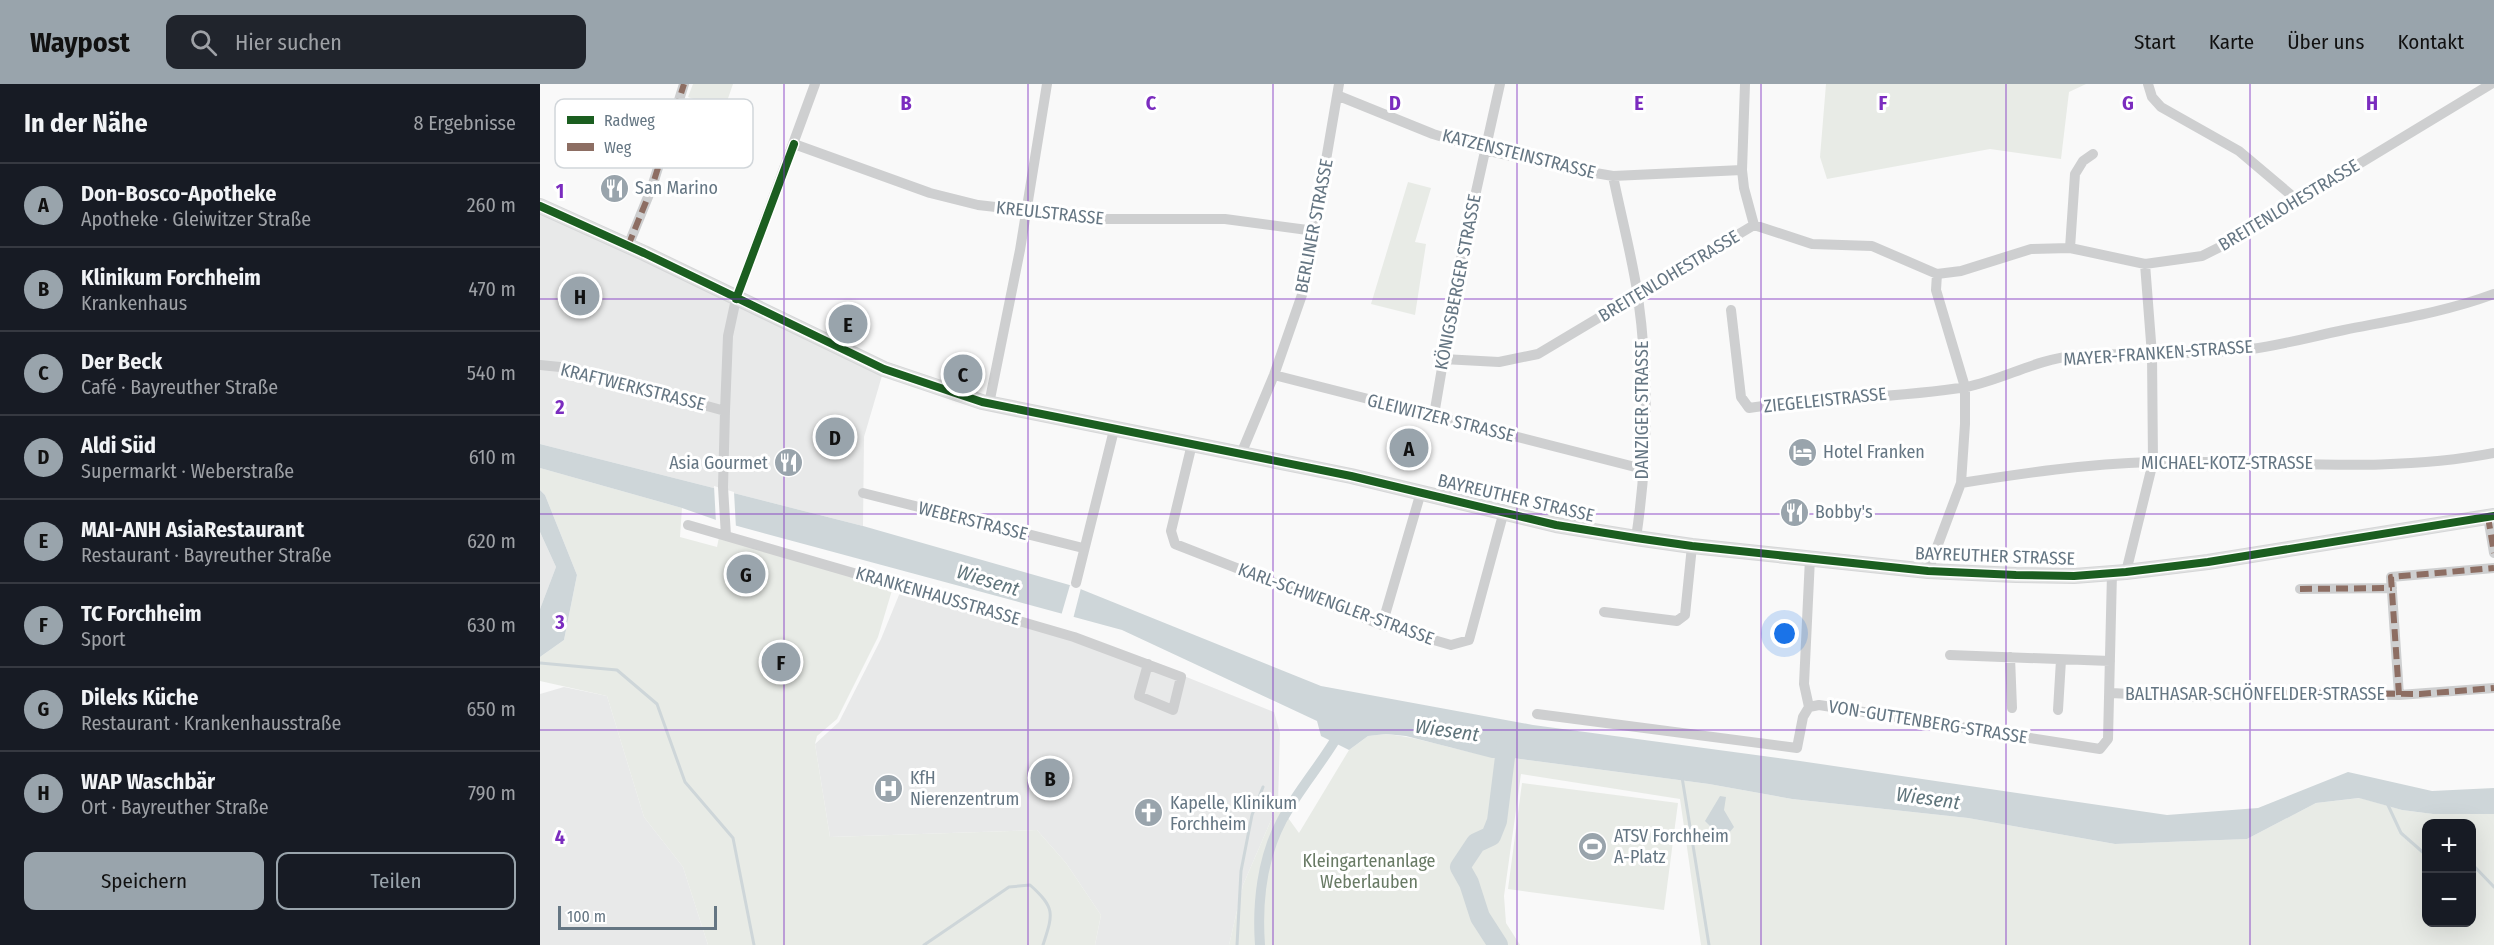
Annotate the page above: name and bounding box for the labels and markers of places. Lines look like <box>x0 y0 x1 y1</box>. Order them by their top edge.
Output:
restaurant icon: San Marino <box>598 172 630 204</box>
place label: San Marino <box>635 177 718 199</box>
pin: H <box>560 274 600 318</box>
pin: E <box>828 302 868 346</box>
pin: C <box>944 352 982 396</box>
pin: D <box>816 414 854 460</box>
pin: A <box>1390 426 1428 470</box>
hotel icon: Hotel Franken <box>1786 436 1818 468</box>
place label: Hotel Franken <box>1823 441 1925 463</box>
restaurant icon: Asia Gourmet <box>773 447 805 479</box>
place label: Asia Gourmet <box>669 452 768 474</box>
restaurant icon: Bobby's <box>1778 496 1810 528</box>
place label: Bobby's <box>1815 501 1873 523</box>
pin: G <box>726 552 766 596</box>
pin: F <box>762 640 800 684</box>
pin: B <box>1030 756 1070 800</box>
place label: KfH Nierenzentrum <box>910 767 1019 810</box>
hospital icon: KfH Nierenzentrum <box>873 772 905 804</box>
place label: Kapelle, Klinikum Forchheim <box>1170 792 1297 835</box>
church icon: Kapelle, Klinikum Forchheim <box>1133 797 1165 829</box>
place label: ATSV Forchheim A-Platz <box>1614 825 1729 868</box>
sports icon: ATSV Forchheim A-Platz <box>1577 830 1609 862</box>

